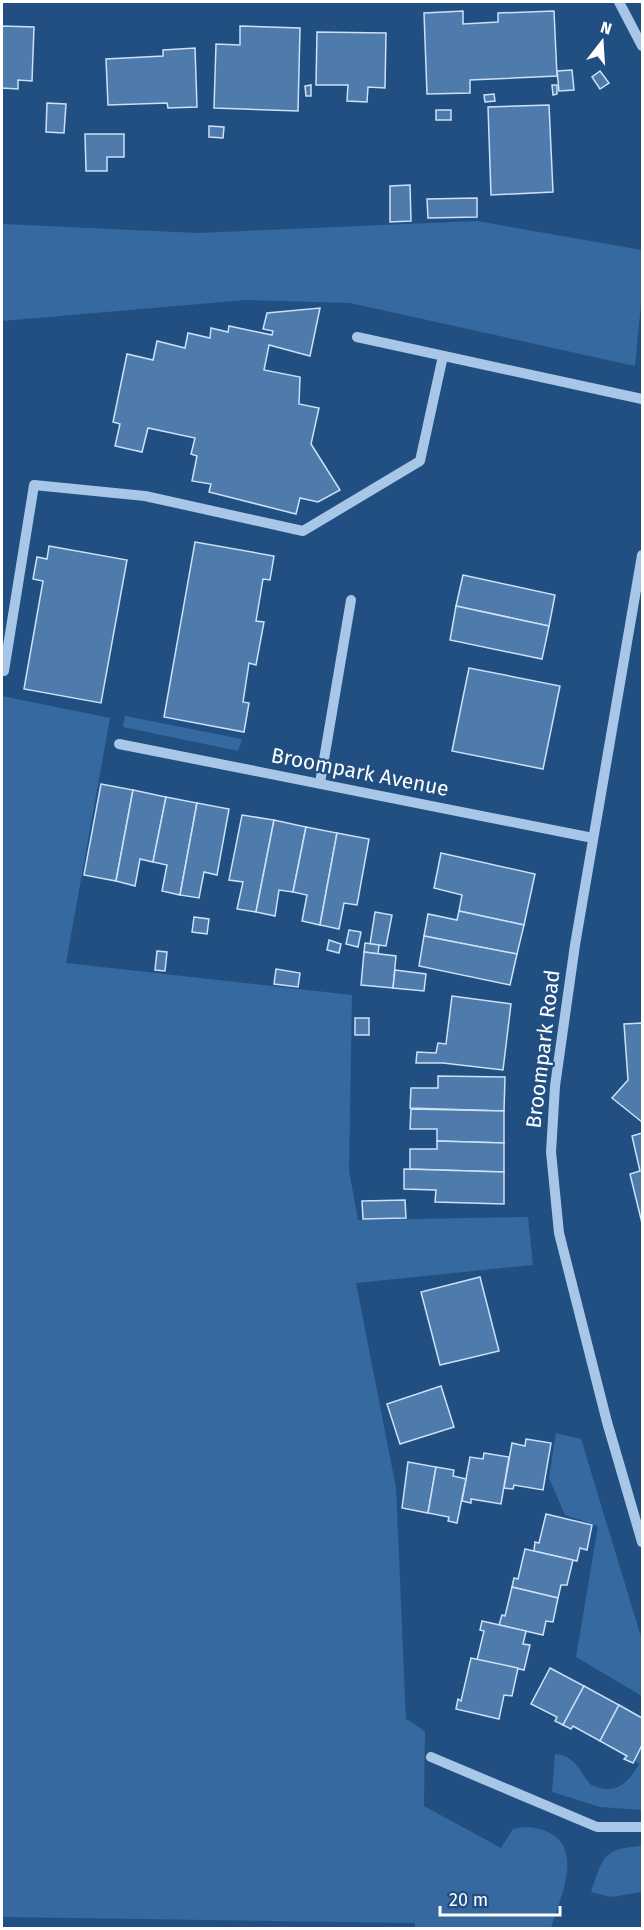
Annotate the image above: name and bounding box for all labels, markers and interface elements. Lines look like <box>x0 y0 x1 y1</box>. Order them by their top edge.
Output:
north arrow <box>572 12 632 72</box>
text: N <box>598 17 614 39</box>
street label: Broompark Avenue <box>269 742 451 802</box>
street label: Broompark Road <box>520 968 566 1130</box>
scale bar <box>440 1879 560 1917</box>
text: 20 m <box>449 1889 488 1911</box>

